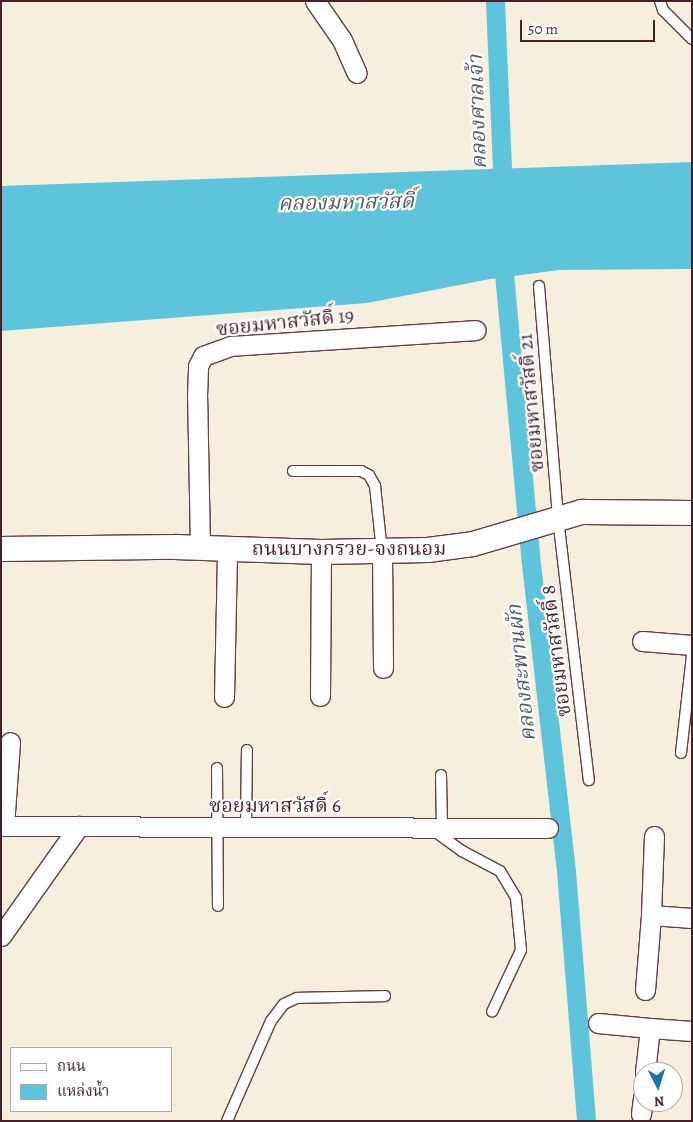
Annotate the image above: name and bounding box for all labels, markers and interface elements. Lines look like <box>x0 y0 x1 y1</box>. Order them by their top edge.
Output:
scale bar <box>523 10 658 42</box>
text: 50 m <box>528 19 558 39</box>
water label: คลองศาลเจ้า <box>462 54 492 170</box>
water label: คลองมหาสวัสดิ์ <box>278 188 414 216</box>
street label: ซอยมหาสวัสดิ์ 19 <box>215 303 355 341</box>
street label: ซอยมหาสวัสดิ์ 21 <box>513 333 549 473</box>
street label: ถนนบางกรวย-จงถนอม <box>252 536 446 560</box>
street label: ซอยมหาสวัสดิ์ 8 <box>536 584 576 718</box>
water label: คลองสะพานผัก <box>501 603 541 743</box>
street label: ซอยมหาสวัสดิ์ 6 <box>209 793 341 817</box>
legend <box>10 1047 172 1112</box>
text: ถนน <box>57 1056 86 1076</box>
north arrow <box>633 1062 683 1112</box>
text: แหล่งน้ำ <box>57 1081 109 1101</box>
text: N <box>653 1092 665 1111</box>

